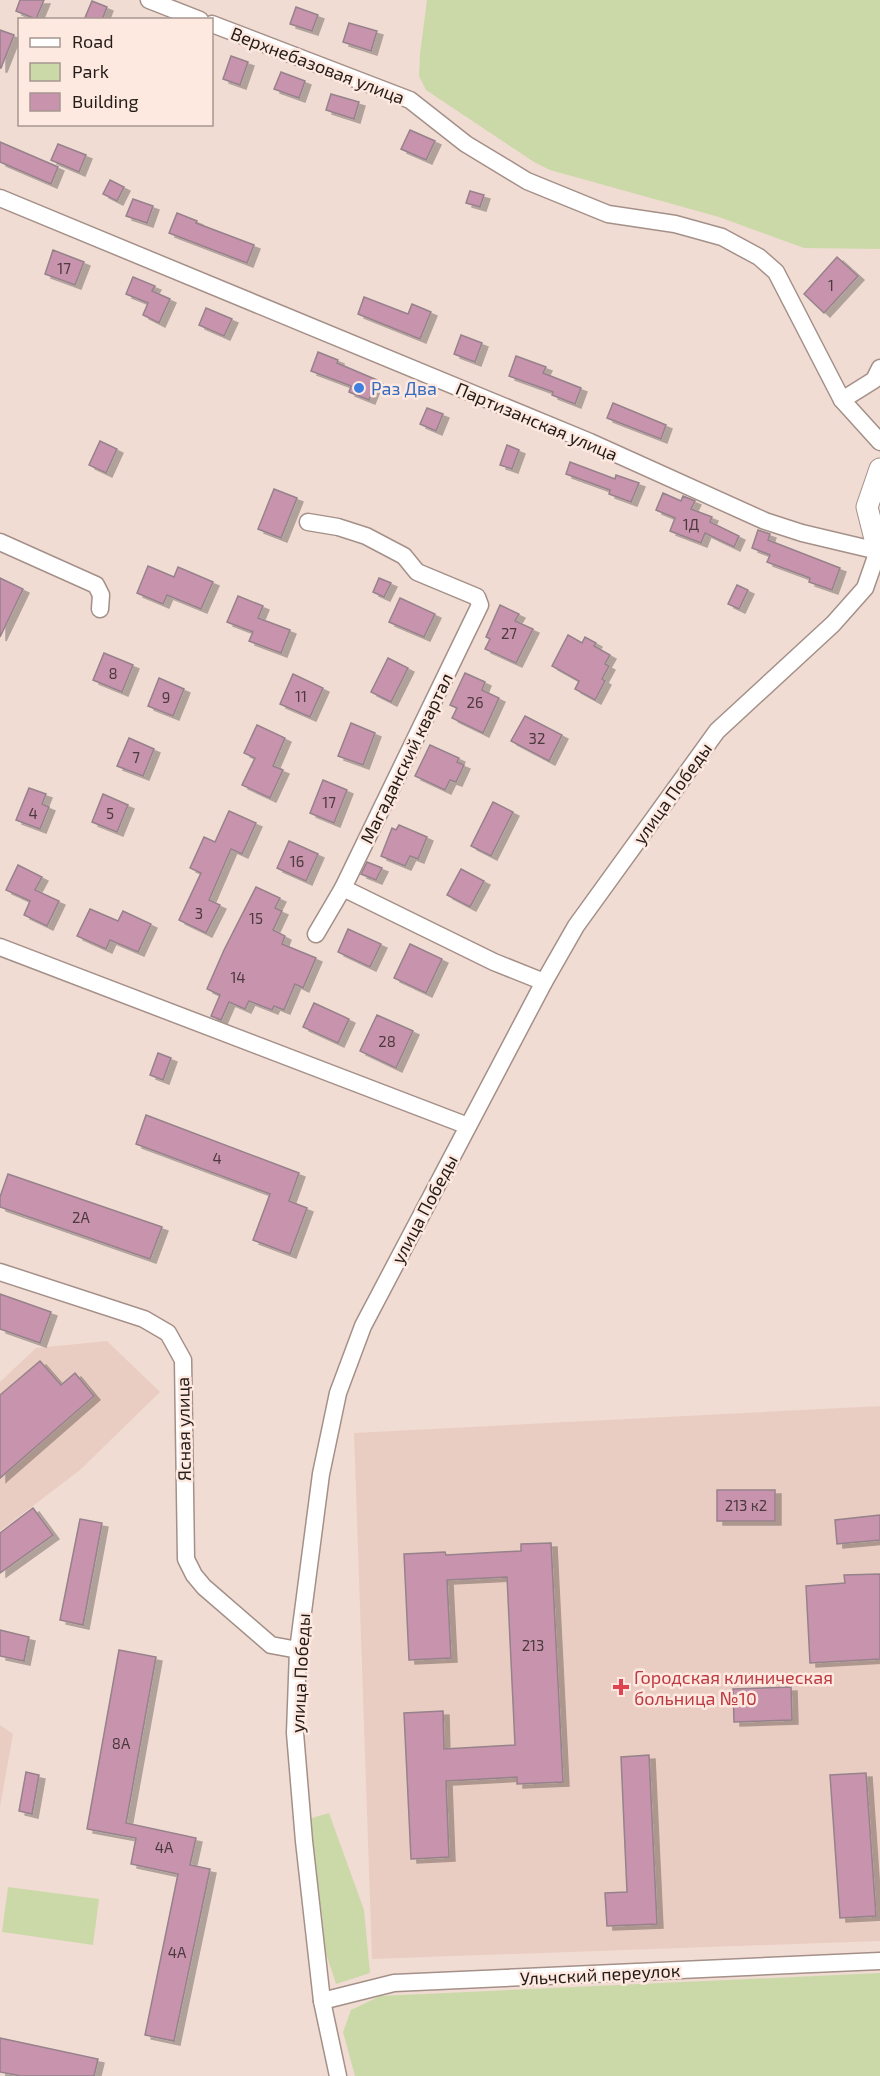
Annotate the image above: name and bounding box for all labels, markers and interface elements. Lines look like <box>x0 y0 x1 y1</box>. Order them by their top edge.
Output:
legend <box>18 18 213 126</box>
street label: Верхнебазовая улица <box>228 22 408 108</box>
text: Road <box>72 30 113 52</box>
text: Park <box>72 60 109 82</box>
text: Building <box>72 90 139 112</box>
house number: 17 <box>57 259 71 277</box>
house number: 1 <box>828 276 834 294</box>
place label: Раз Два <box>371 377 437 399</box>
street label: Партизанская улица <box>453 377 621 465</box>
marker: Раз Два <box>352 381 366 395</box>
house number: 1Д <box>683 515 699 533</box>
house number: 27 <box>501 624 517 642</box>
house number: 8 <box>108 664 118 682</box>
street label: Магаданский квартал <box>355 669 457 847</box>
house number: 11 <box>295 687 307 705</box>
house number: 9 <box>162 688 170 706</box>
house number: 26 <box>466 693 484 711</box>
house number: 32 <box>529 729 545 747</box>
street label: улица Победы <box>628 738 716 848</box>
house number: 7 <box>132 748 140 766</box>
house number: 17 <box>322 793 336 811</box>
house number: 4 <box>28 804 38 822</box>
house number: 5 <box>106 804 114 822</box>
house number: 16 <box>290 852 304 870</box>
house number: 3 <box>195 904 203 922</box>
house number: 15 <box>249 909 263 927</box>
house number: 14 <box>230 968 246 986</box>
house number: 28 <box>378 1032 396 1050</box>
house number: 4 <box>212 1149 222 1167</box>
street label: улица Победы <box>386 1151 462 1267</box>
house number: 2А <box>72 1208 91 1226</box>
street label: Ясная улица <box>171 1377 195 1481</box>
house number: 213 к2 <box>725 1496 767 1514</box>
street label: улица Победы <box>286 1612 314 1734</box>
house number: 213 <box>522 1636 544 1654</box>
place label: Городская клиническая больница №10 <box>634 1666 833 1709</box>
marker: Городская клиническая больница №10 <box>612 1678 630 1696</box>
house number: 8А <box>112 1734 131 1752</box>
house number: 4А <box>155 1838 174 1856</box>
house number: 4А <box>168 1943 187 1961</box>
street label: Ульчский переулок <box>519 1959 681 1989</box>

